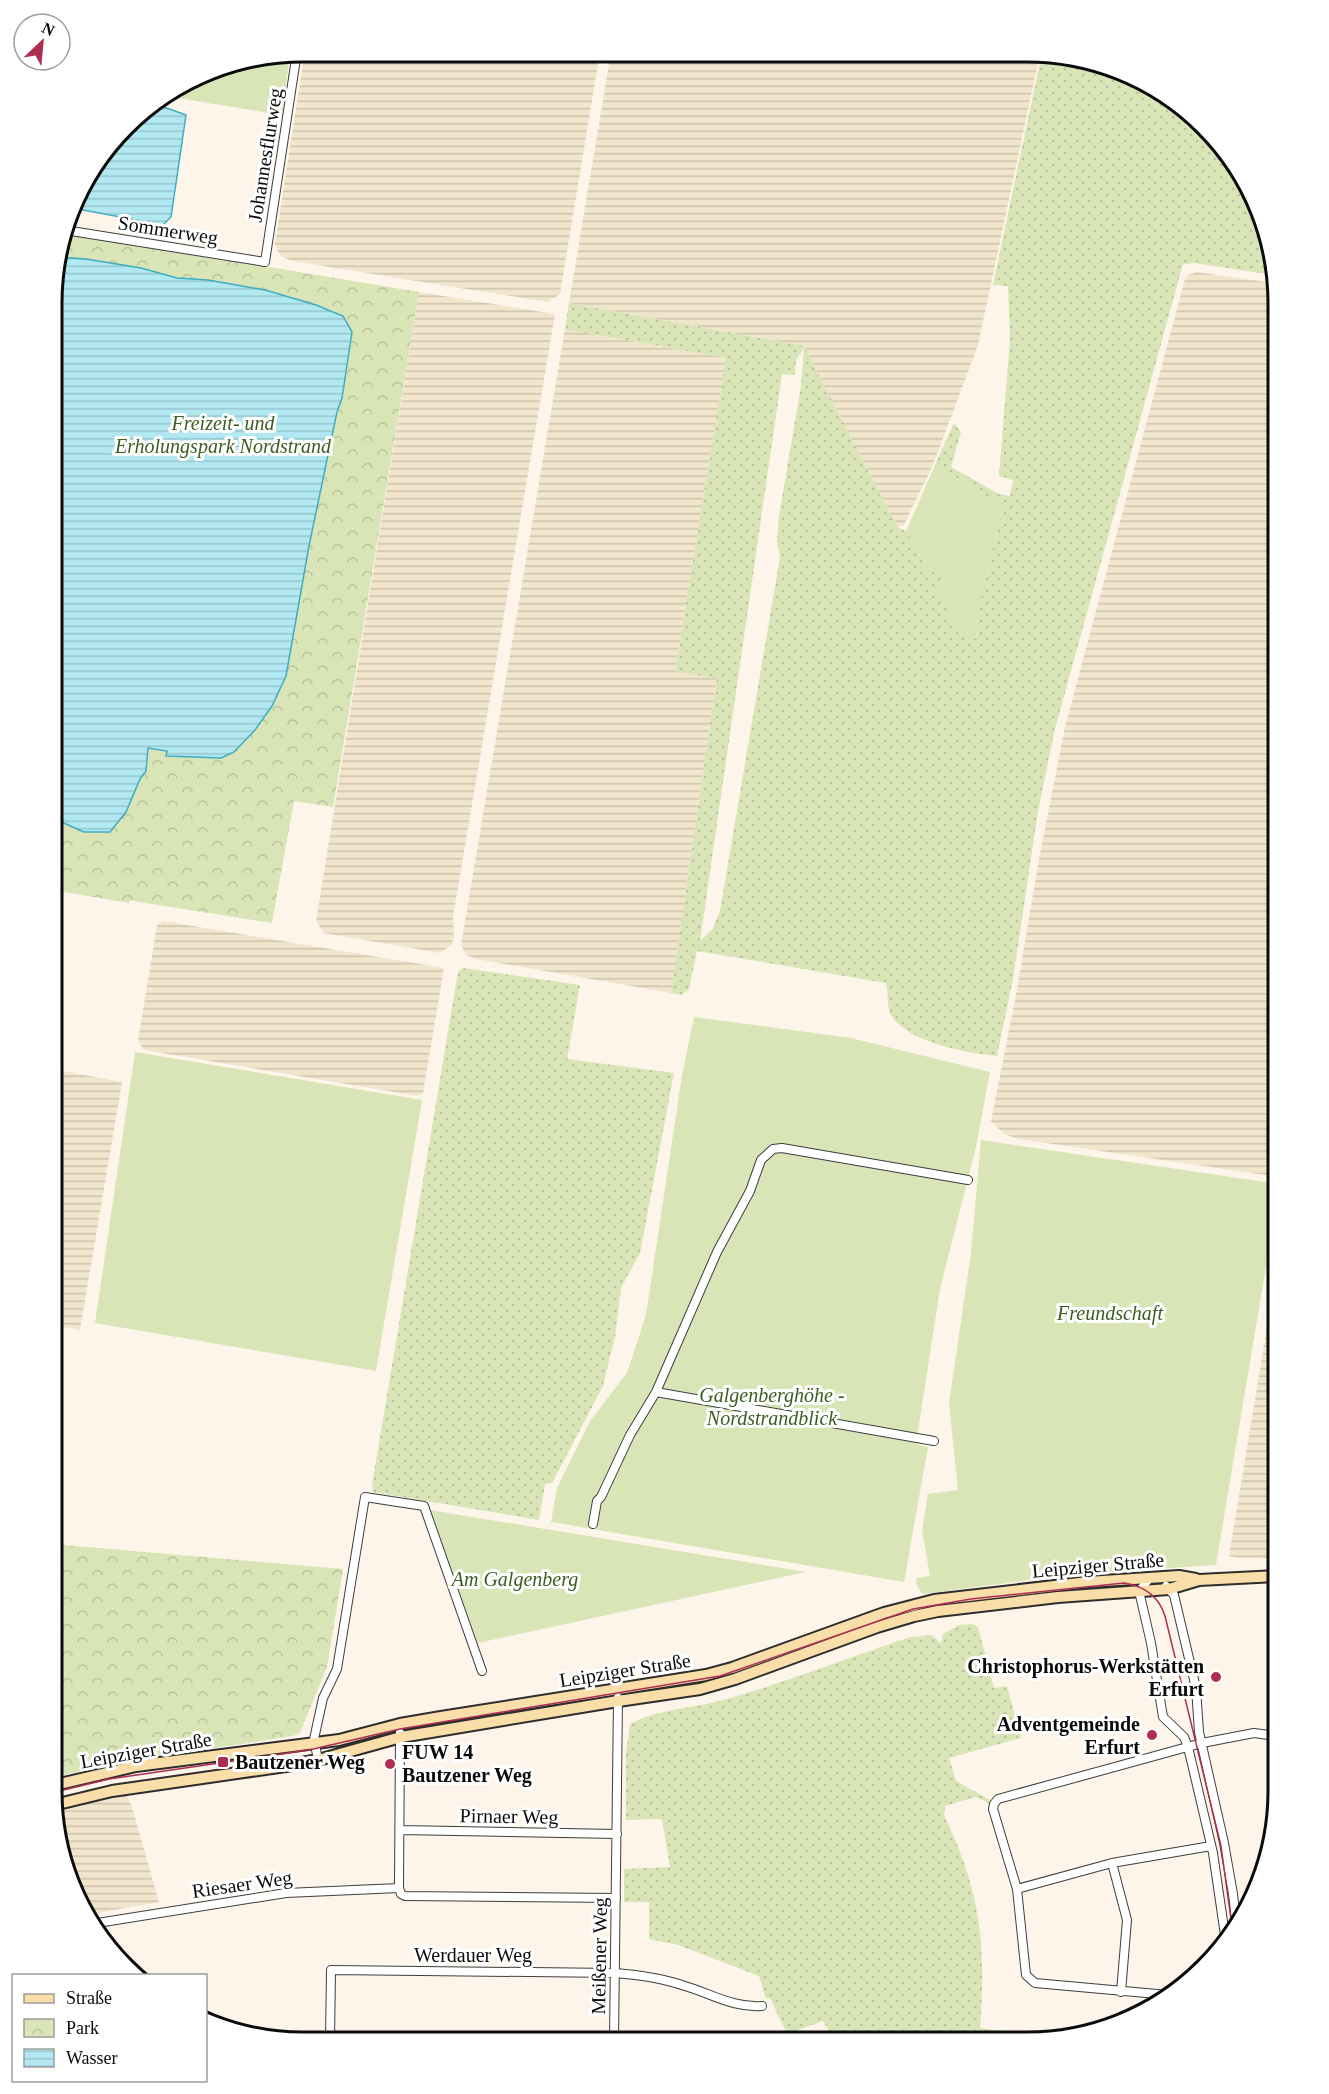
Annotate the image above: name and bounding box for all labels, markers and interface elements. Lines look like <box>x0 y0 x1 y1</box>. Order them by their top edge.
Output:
north arrow <box>12 12 72 72</box>
text: N <box>39 19 58 39</box>
street label: Johannesflurweg <box>244 86 287 224</box>
street label: Sommerweg <box>116 211 220 250</box>
park label: Freizeit- und Erholungspark Nordstrand <box>114 412 332 458</box>
park label: Freundschaft <box>1056 1302 1163 1325</box>
park label: Galgenberghöhe - Nordstrandblick <box>699 1384 845 1429</box>
street label: Leipziger Straße <box>1031 1548 1165 1583</box>
park label: Am Galgenberg <box>450 1568 578 1591</box>
street label: Leipziger Straße <box>558 1649 693 1692</box>
place label: Christophorus-Werkstätten Erfurt <box>967 1655 1204 1700</box>
marker: Christophorus-Werkstätten Erfurt <box>1209 1670 1223 1684</box>
place label: Adventgemeinde Erfurt <box>997 1713 1140 1758</box>
street label: Leipziger Straße <box>79 1728 214 1773</box>
marker: Adventgemeinde Erfurt <box>1145 1728 1159 1742</box>
place label: FUW 14 Bautzener Weg <box>402 1741 532 1787</box>
place label: Bautzener Weg <box>235 1751 365 1774</box>
marker: Bautzener Weg <box>216 1755 230 1769</box>
marker: FUW 14 Bautzener Weg <box>383 1757 397 1771</box>
street label: Pirnaer Weg <box>460 1804 558 1829</box>
street label: Riesaer Weg <box>191 1866 294 1903</box>
street label: Meißener Weg <box>587 1897 612 2015</box>
street label: Werdauer Weg <box>414 1944 532 1967</box>
legend <box>12 1974 207 2082</box>
text: Straße <box>66 1988 112 2008</box>
text: Park <box>66 2018 99 2038</box>
text: Wasser <box>66 2048 118 2068</box>

